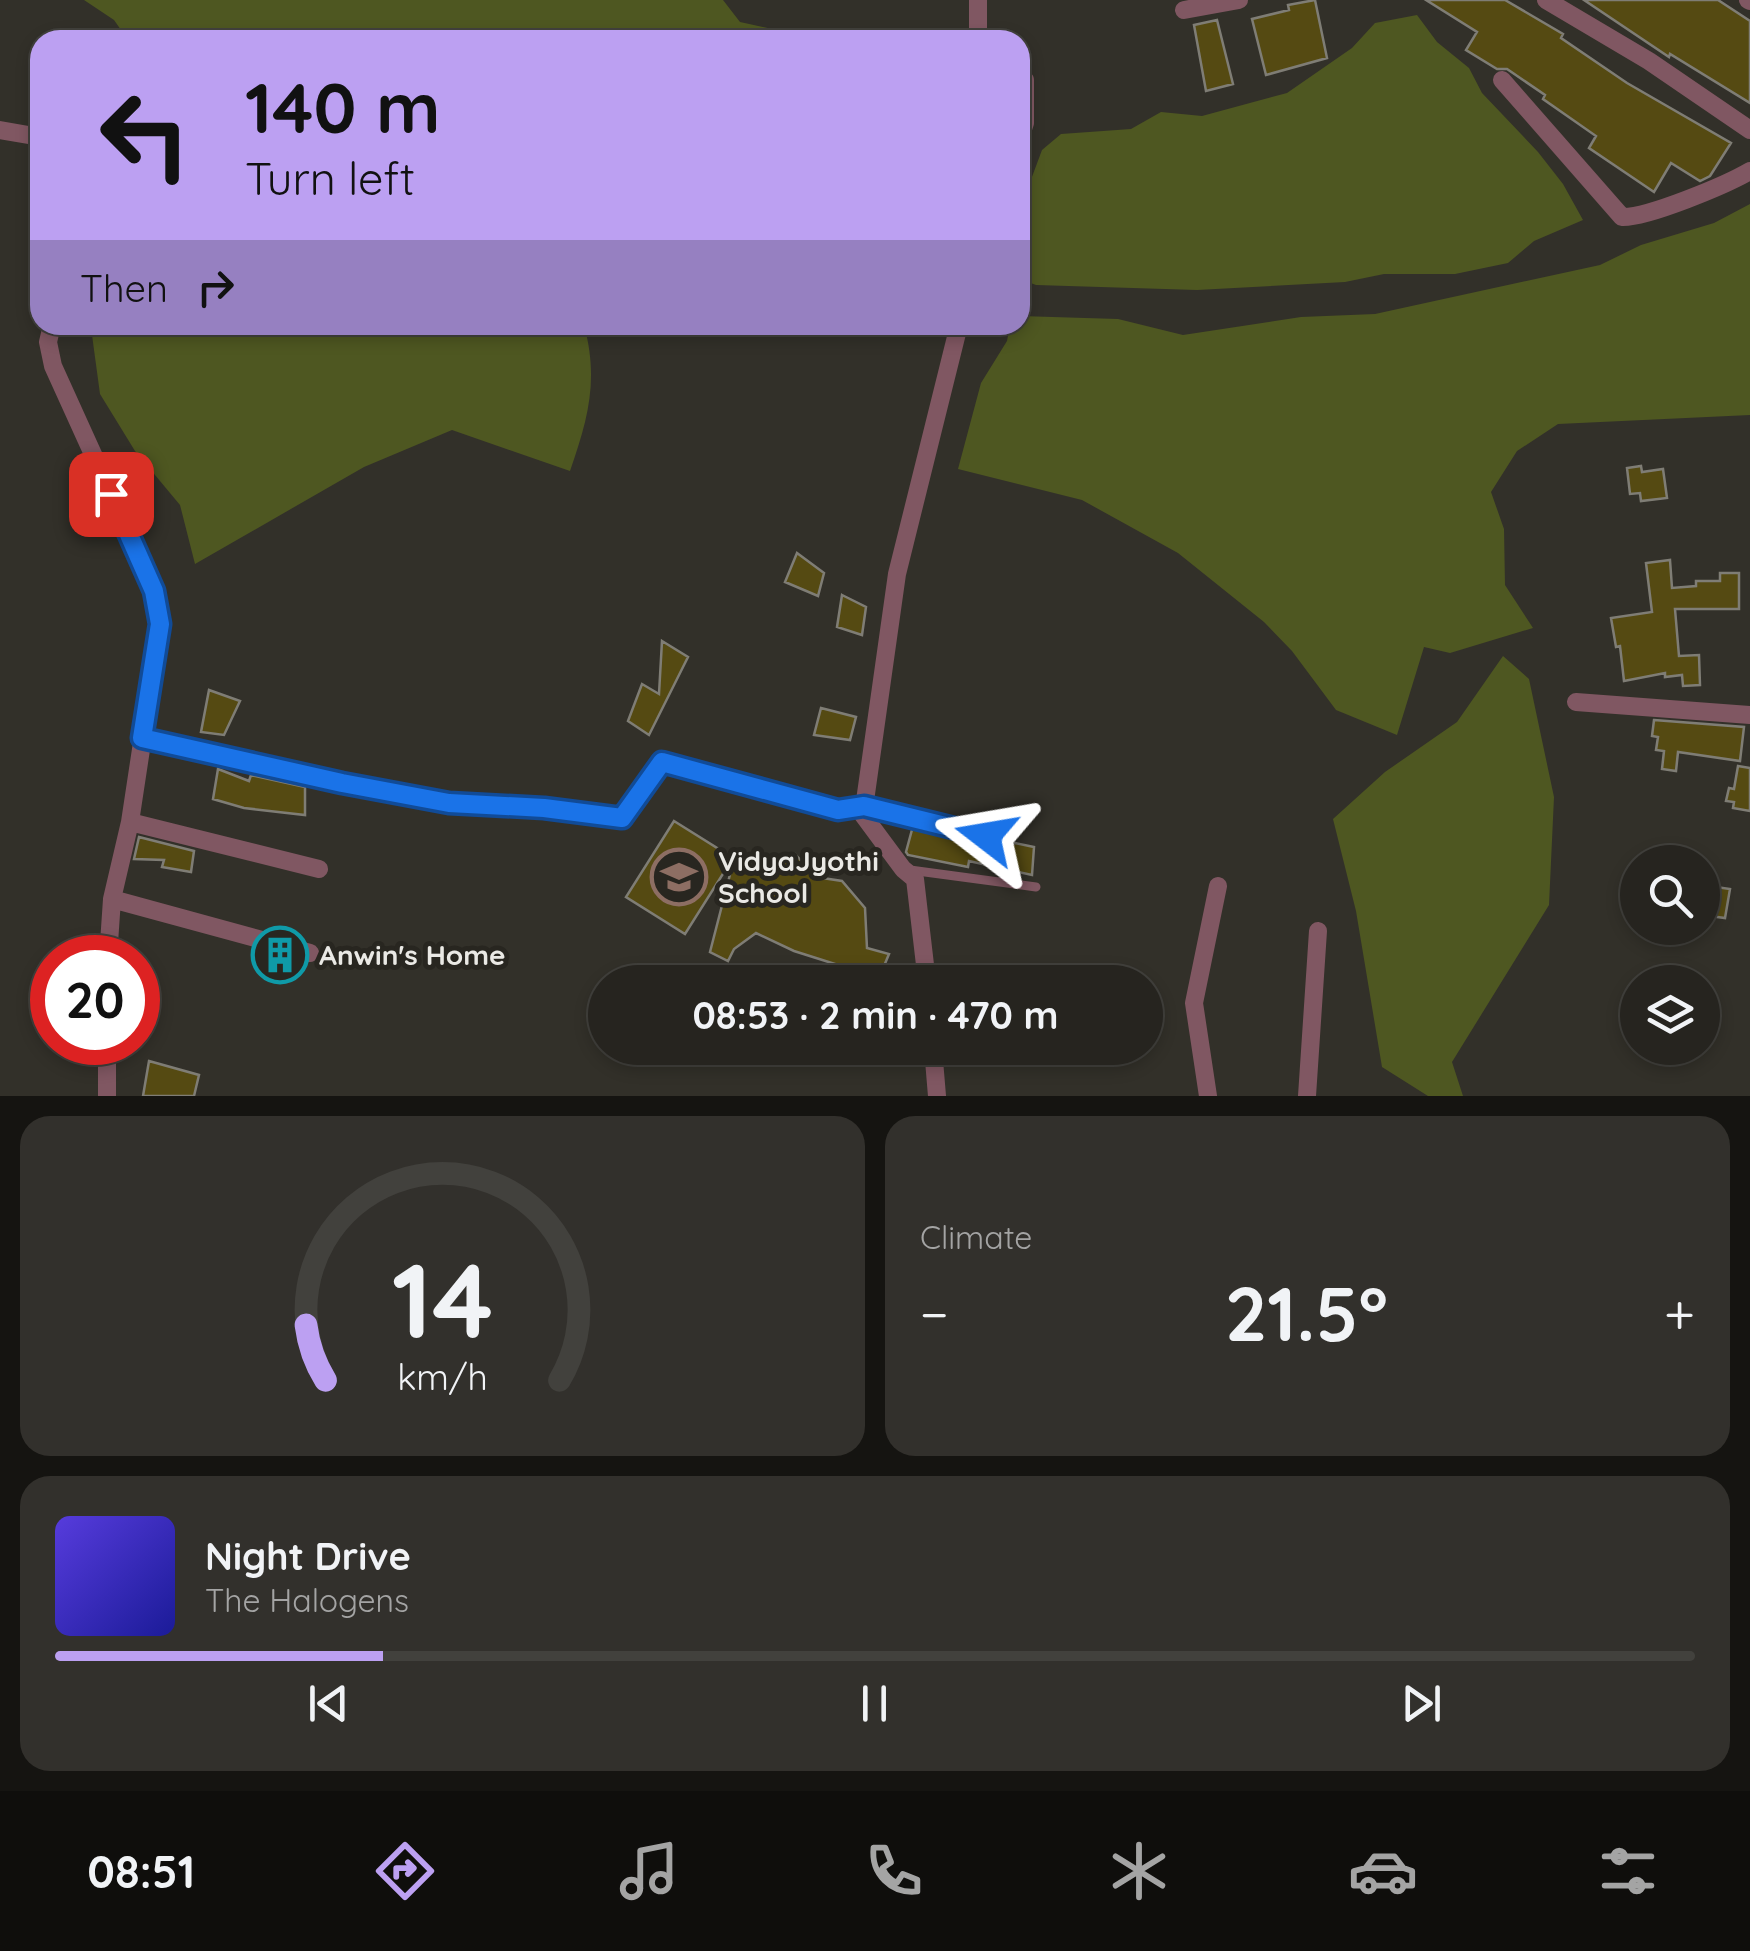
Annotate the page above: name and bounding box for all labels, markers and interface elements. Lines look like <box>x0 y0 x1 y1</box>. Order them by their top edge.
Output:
text: 140 m <box>245 63 441 151</box>
icon: left <box>80 70 210 200</box>
text: Turn left <box>245 150 415 206</box>
icon: right <box>188 260 243 315</box>
text: Then <box>80 264 168 312</box>
pin <box>69 452 154 537</box>
icon: arrive <box>84 467 139 522</box>
position arrow <box>934 784 1038 888</box>
place label: VidyaJyothi School <box>718 843 879 910</box>
map controls <box>1620 845 1720 1065</box>
button: search <box>1620 845 1720 945</box>
school or university icon: VidyaJyothi School <box>649 847 709 907</box>
building icon: Anwin's Home <box>250 925 310 985</box>
speed limit sign: 20 <box>30 935 160 1065</box>
place label: Anwin's Home <box>319 937 506 972</box>
button: layers <box>1620 965 1720 1065</box>
text: 08:53 · 2 min · 470 m <box>692 991 1059 1039</box>
text: Climate <box>920 1217 1032 1257</box>
text: 14 <box>392 1234 493 1364</box>
text: 21.5° <box>1225 1266 1388 1360</box>
text: − <box>920 1279 949 1348</box>
text: + <box>1664 1279 1695 1348</box>
text: km/h <box>397 1354 488 1399</box>
text: Night Drive <box>205 1532 411 1580</box>
text: The Halogens <box>205 1580 409 1620</box>
icon: previous <box>301 1676 356 1731</box>
icon: pause <box>847 1676 902 1731</box>
icon: next <box>1394 1676 1449 1731</box>
icon: directions <box>370 1836 440 1906</box>
icon: music <box>614 1836 684 1906</box>
icon: phone <box>859 1836 929 1906</box>
icon: climate <box>1104 1836 1174 1906</box>
icon: car <box>1348 1836 1418 1906</box>
icon: filters <box>1593 1836 1663 1906</box>
text: 08:51 <box>87 1843 195 1899</box>

